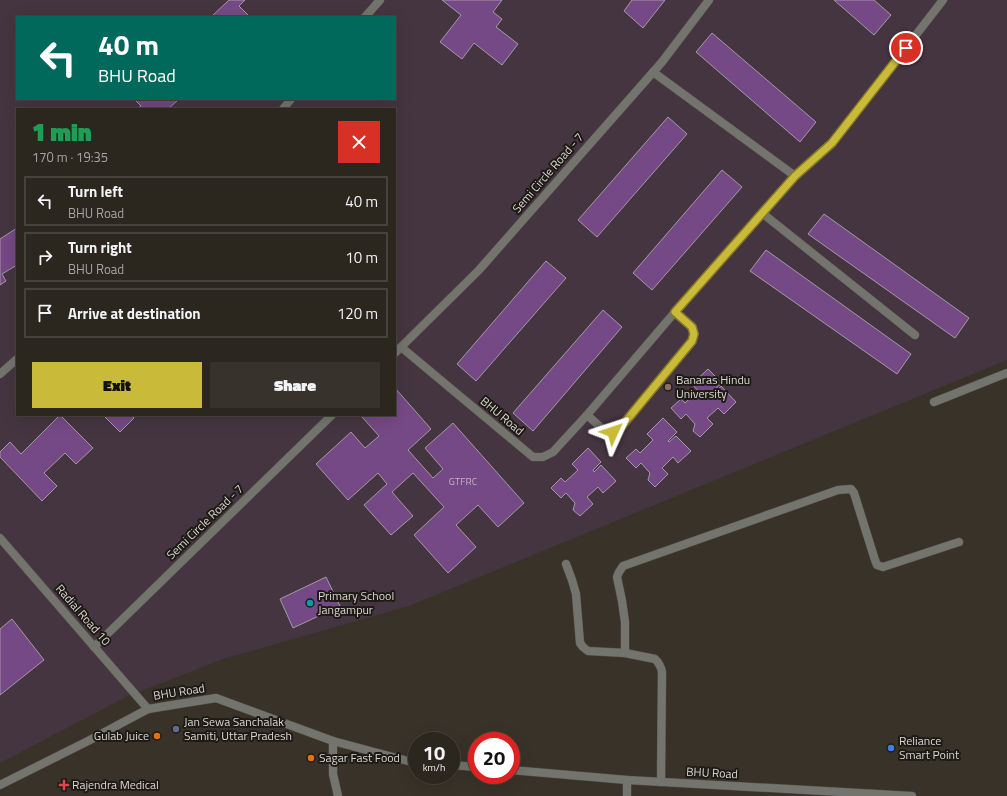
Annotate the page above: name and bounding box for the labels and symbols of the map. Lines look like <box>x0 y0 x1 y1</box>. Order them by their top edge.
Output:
pin <box>889 31 923 65</box>
street label: Semi Circle Road - 7 <box>507 128 588 217</box>
place label: Banaras Hindu University <box>676 370 750 403</box>
marker: Banaras Hindu University <box>663 382 673 392</box>
street label: BHU Road <box>476 392 528 440</box>
position arrow <box>592 411 634 453</box>
house number: GTFRC <box>449 474 478 489</box>
street label: Semi Circle Road - 7 <box>162 480 248 564</box>
street label: Radial Road 10 <box>51 580 116 650</box>
place label: Primary School Jangampur <box>318 586 394 619</box>
marker: Primary School Jangampur <box>305 598 315 608</box>
street label: BHU Road <box>152 678 206 705</box>
place label: Jan Sewa Sanchalak Samiti, Uttar Pradesh <box>184 712 292 745</box>
marker: Jan Sewa Sanchalak Samiti, Uttar Pradesh <box>171 724 181 734</box>
place label: Gulab Juice <box>94 726 149 745</box>
marker: Gulab Juice <box>152 731 162 741</box>
place label: Reliance Smart Point <box>899 731 960 764</box>
speed limit sign: 20 <box>468 732 520 784</box>
marker: Reliance Smart Point <box>886 743 896 753</box>
place label: Sagar Fast Food <box>319 748 400 767</box>
marker: Sagar Fast Food <box>306 753 316 763</box>
street label: BHU Road <box>686 762 738 783</box>
place label: Rajendra Medical <box>72 775 159 794</box>
marker: Rajendra Medical <box>59 780 69 790</box>

